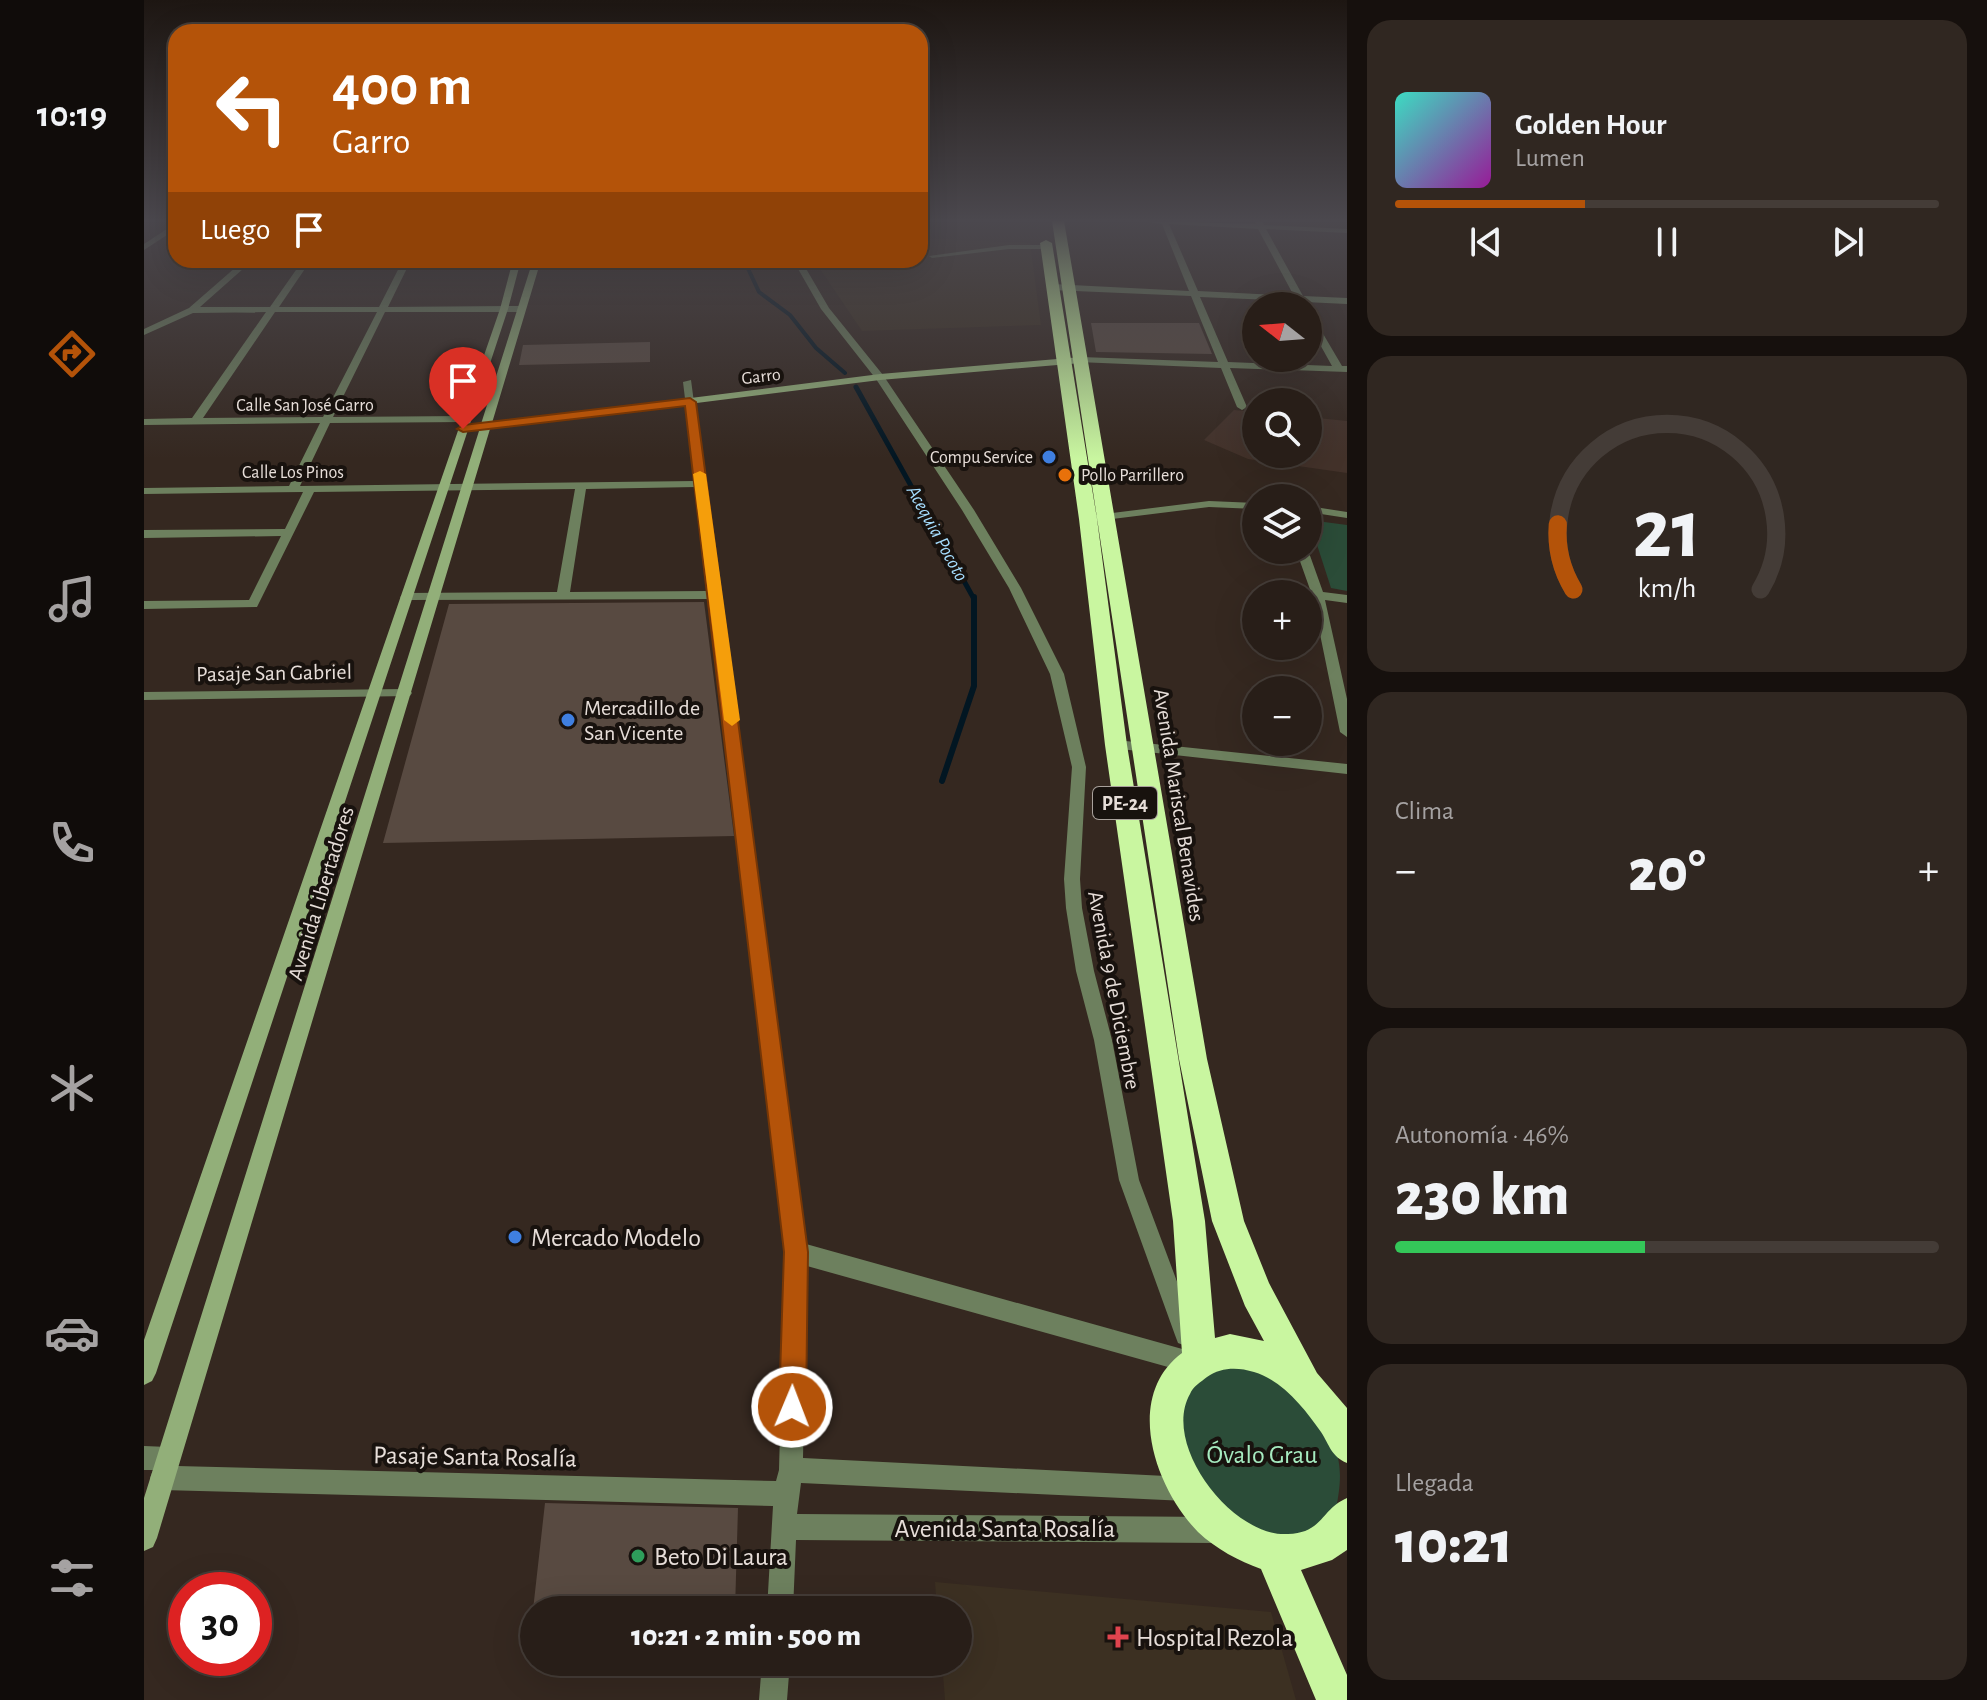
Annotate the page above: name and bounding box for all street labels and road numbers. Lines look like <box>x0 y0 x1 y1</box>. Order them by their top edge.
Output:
street label: Garro <box>741 366 782 388</box>
street label: Calle San José Garro <box>236 397 374 415</box>
street label: Calle Los Pinos <box>242 464 344 482</box>
street label: Pasaje San Gabriel <box>196 661 352 685</box>
street label: Avenida Mariscal Benavides <box>1150 687 1208 923</box>
road number: PE-24 <box>1093 787 1157 819</box>
street label: Avenida Libertadores <box>284 804 358 983</box>
street label: Avenida 9 de Diciembre <box>1084 889 1144 1091</box>
street label: Pasaje Santa Rosalía <box>373 1442 577 1472</box>
street label: Avenida Santa Rosalía <box>895 1516 1115 1542</box>

